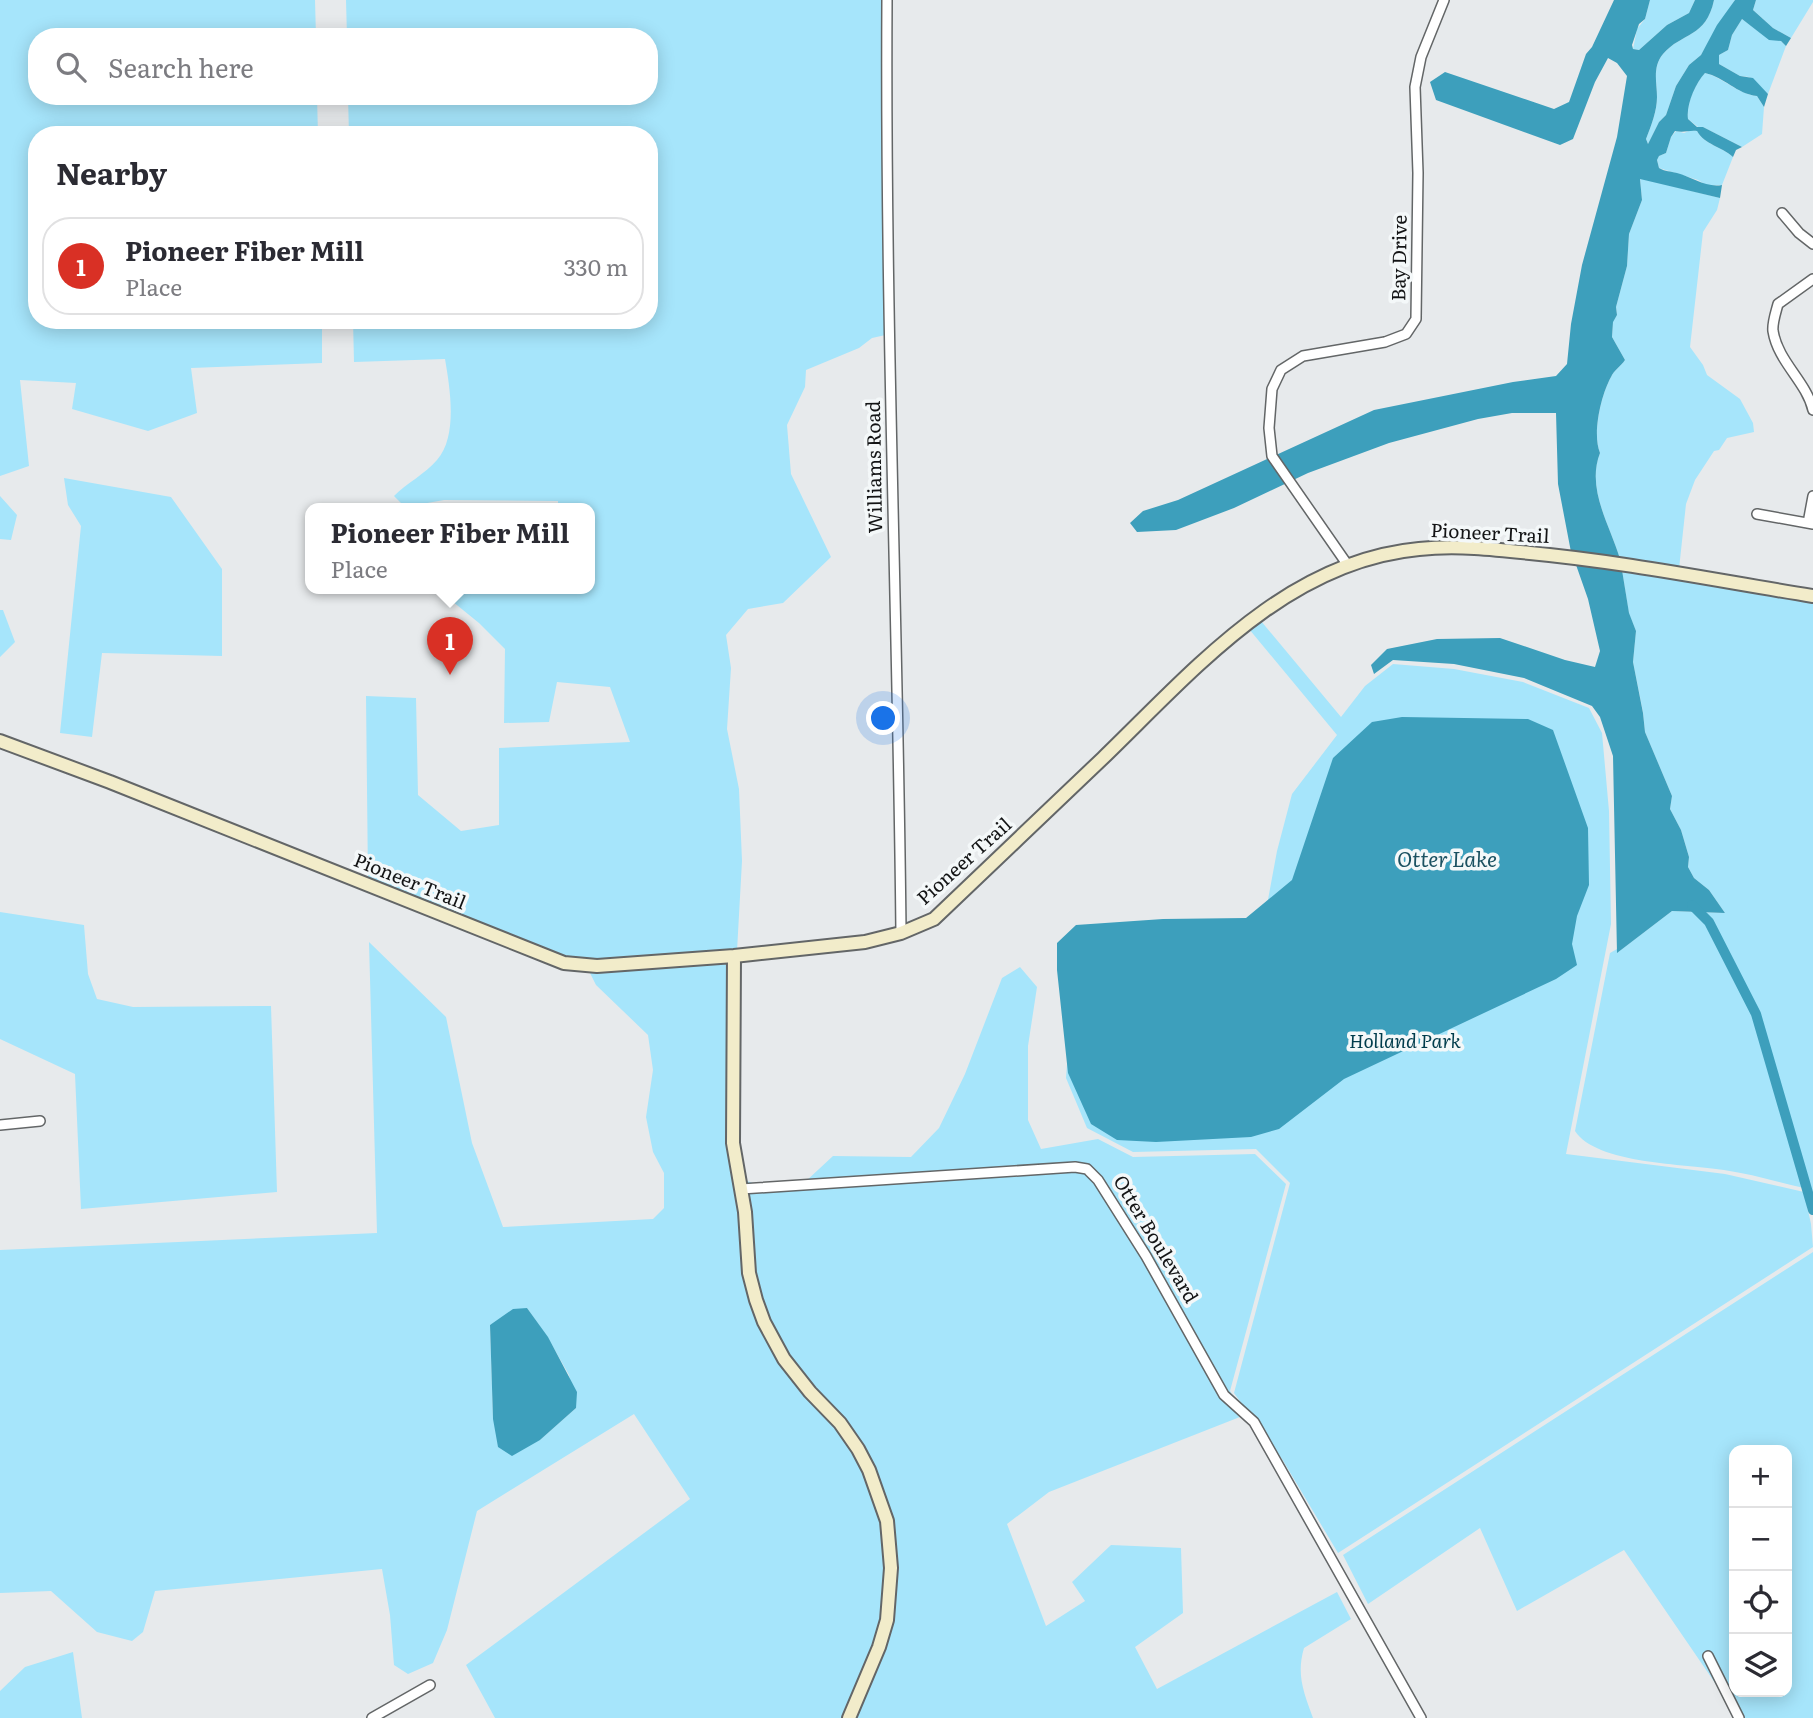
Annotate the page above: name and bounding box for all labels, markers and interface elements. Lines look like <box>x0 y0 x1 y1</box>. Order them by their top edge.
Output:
search box <box>28 28 658 105</box>
text: Search here <box>108 47 254 86</box>
icon: search <box>52 48 90 86</box>
text: Nearby <box>56 150 167 194</box>
street label: Bay Drive <box>1383 214 1413 301</box>
text: Pioneer Fiber Mill <box>125 230 364 269</box>
text: 1 <box>76 249 86 283</box>
text: 330 m <box>564 249 628 283</box>
text: Place <box>125 269 182 303</box>
street label: Williams Road <box>858 400 888 534</box>
popup <box>305 503 595 594</box>
text: Pioneer Fiber Mill <box>331 512 569 551</box>
street label: Pioneer Trail <box>1430 515 1550 549</box>
text: Place <box>331 551 388 585</box>
pin: 1 <box>427 617 473 675</box>
your location <box>866 701 900 735</box>
street label: Pioneer Trail <box>910 810 1017 910</box>
water label: Otter Lake <box>1397 842 1497 873</box>
street label: Pioneer Trail <box>350 845 471 915</box>
park label: Holland Park <box>1349 1026 1461 1054</box>
street label: Otter Boulevard <box>1108 1169 1206 1308</box>
map controls <box>1729 1445 1792 1697</box>
button: + <box>1729 1445 1792 1508</box>
button: − <box>1729 1508 1792 1571</box>
button: locate <box>1729 1571 1792 1634</box>
button: layers <box>1729 1634 1792 1697</box>

